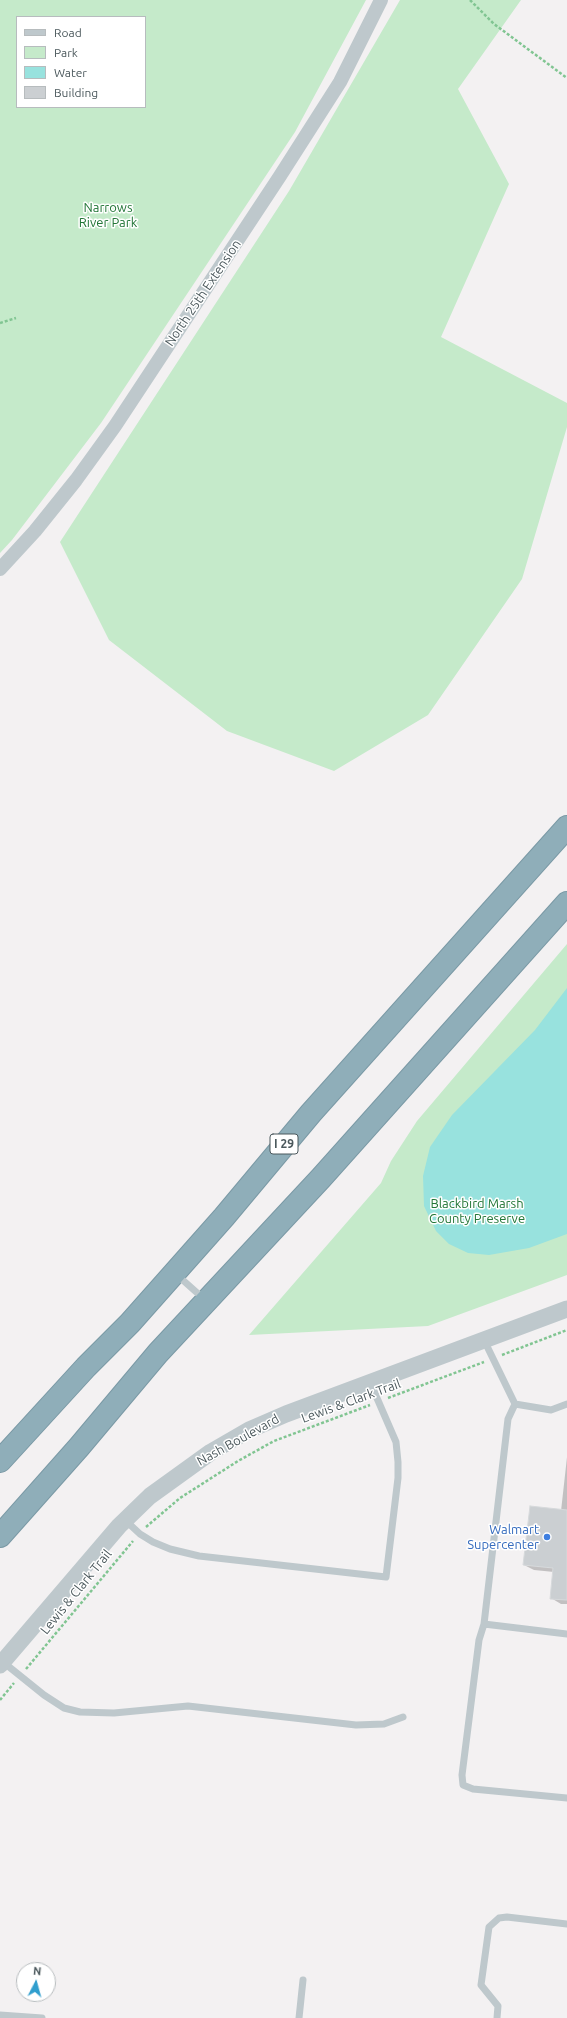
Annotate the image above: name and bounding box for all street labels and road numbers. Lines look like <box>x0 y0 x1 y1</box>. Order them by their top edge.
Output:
street label: North 25th Extension <box>162 237 244 349</box>
road number: I 29 <box>270 1134 298 1154</box>
street label: Lewis & Clark Trail <box>299 1376 403 1426</box>
street label: Nash Boulevard <box>194 1411 282 1469</box>
street label: Lewis & Clark Trail <box>37 1546 115 1638</box>

